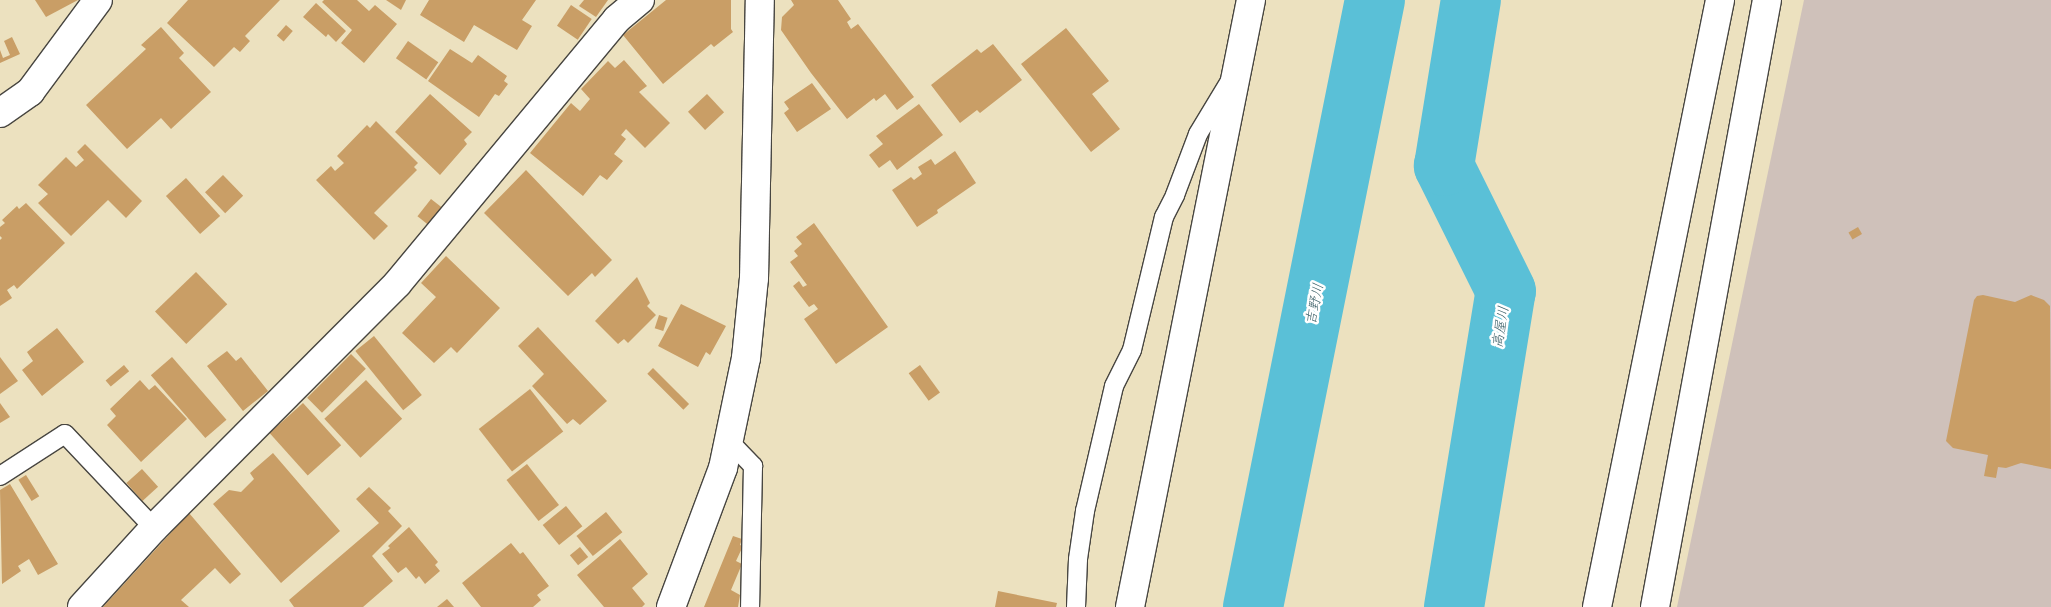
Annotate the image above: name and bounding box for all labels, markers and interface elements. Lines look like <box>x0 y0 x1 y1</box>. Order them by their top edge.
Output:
water label: 吉野川 <box>1302 282 1326 326</box>
water label: 高屋川 <box>1488 305 1512 349</box>

